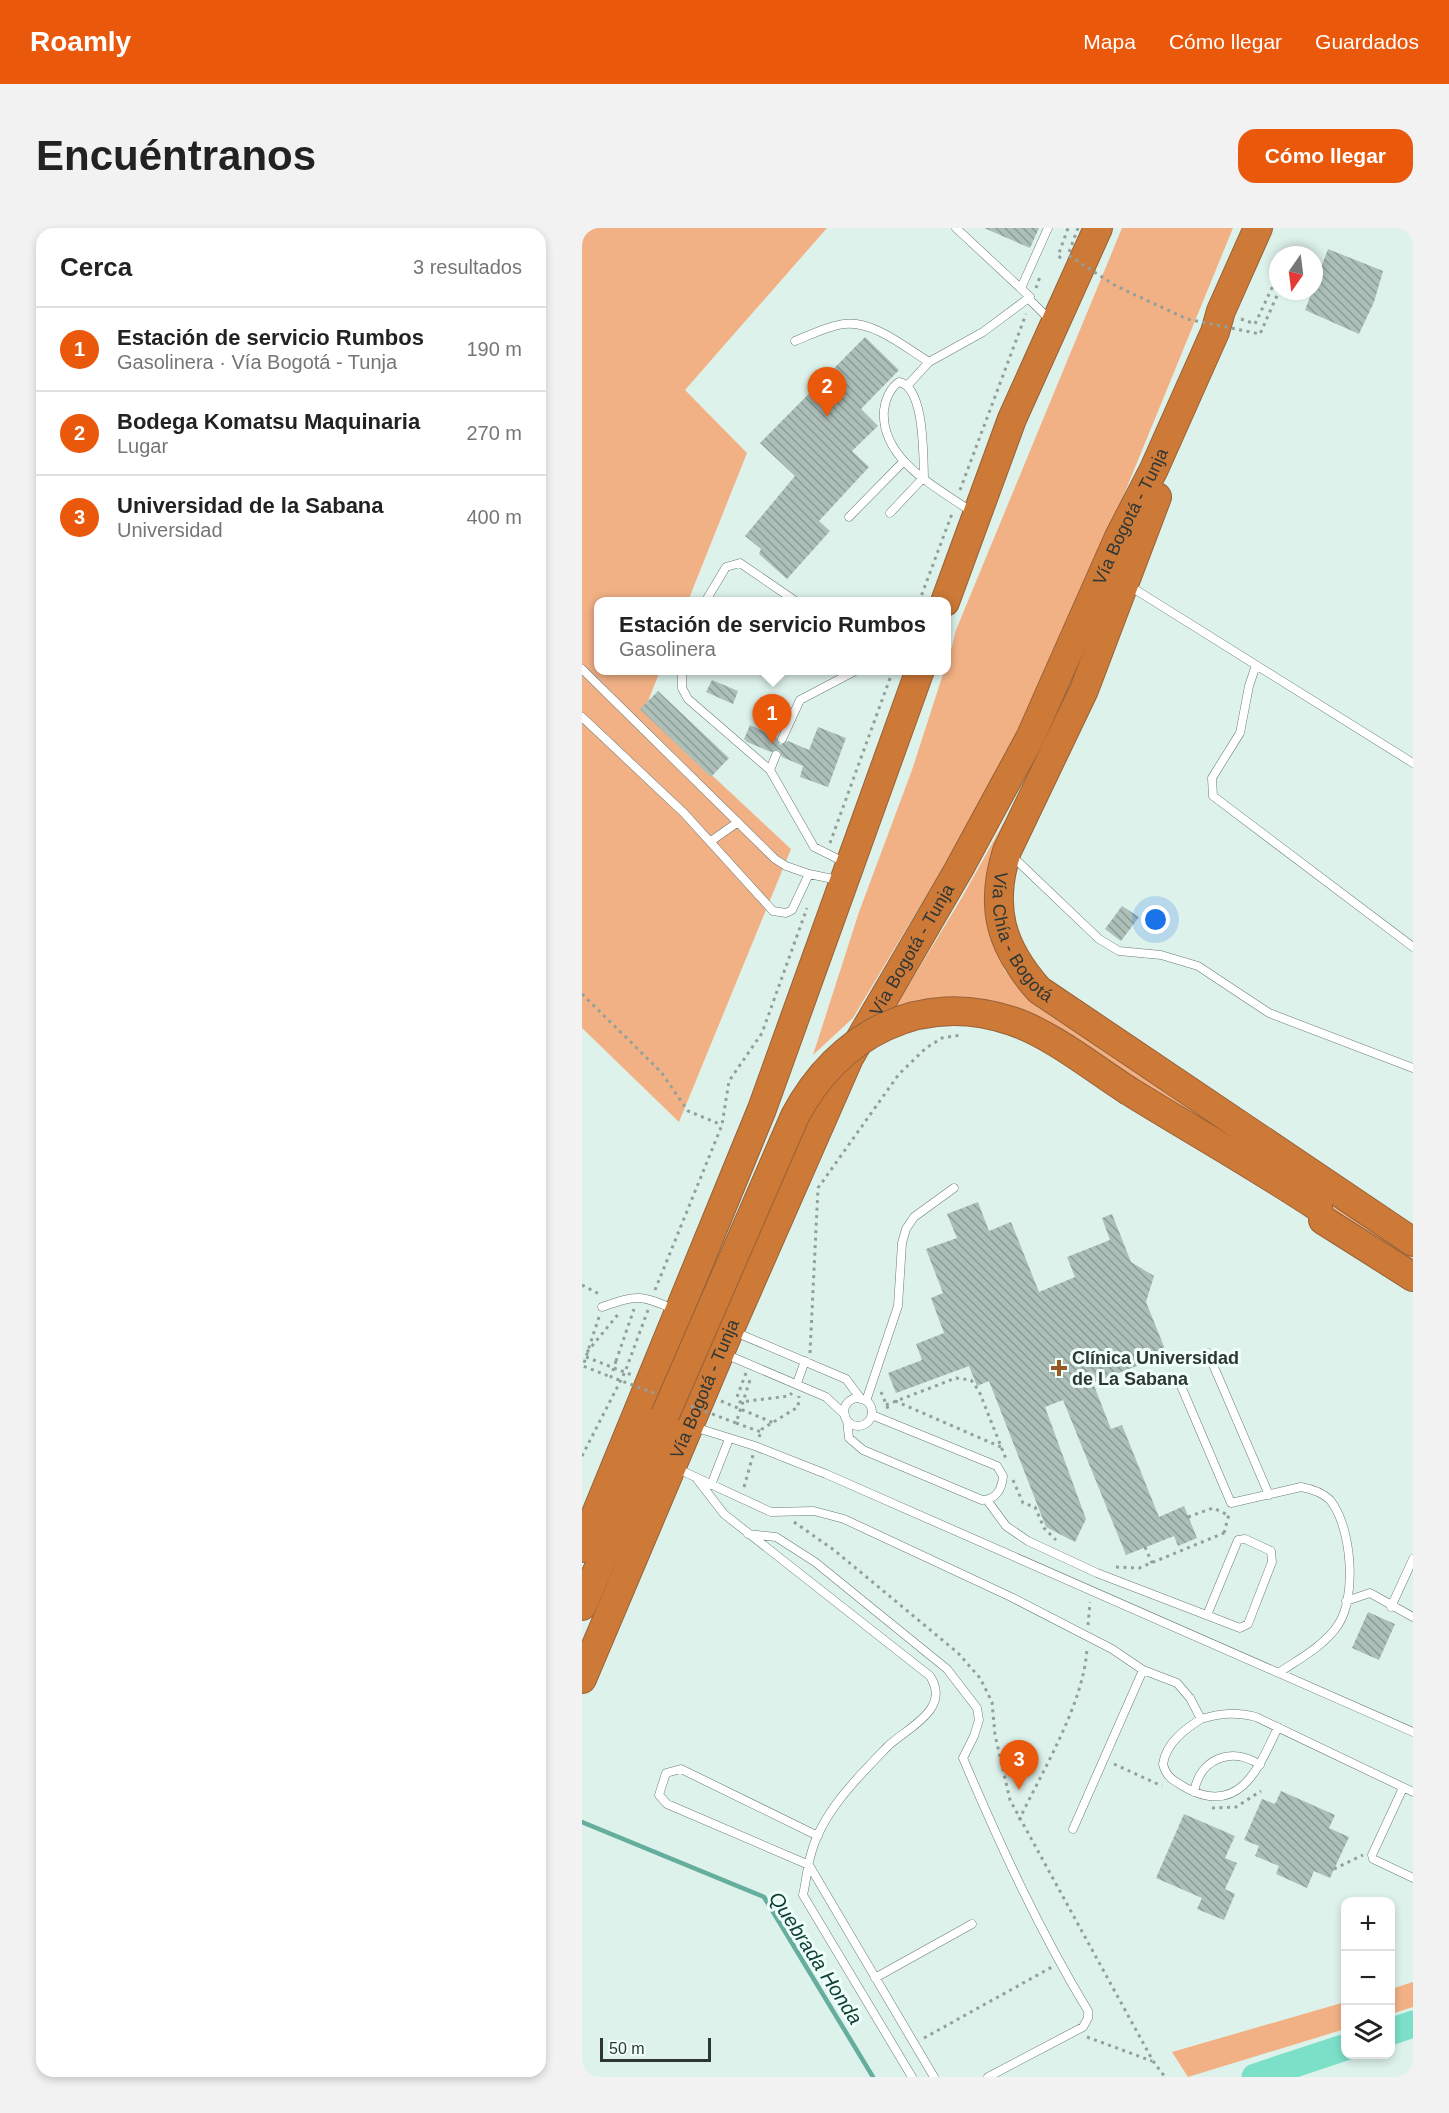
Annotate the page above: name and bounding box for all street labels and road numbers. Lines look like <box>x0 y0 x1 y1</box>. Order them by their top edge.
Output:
street label: Vía Bogotá - Tunja <box>1089 444 1172 588</box>
street label: Vía Chía - Bogotá <box>989 870 1057 1007</box>
street label: Vía Bogotá - Tunja <box>866 880 959 1019</box>
street label: Vía Bogotá - Tunja <box>666 1315 743 1461</box>

